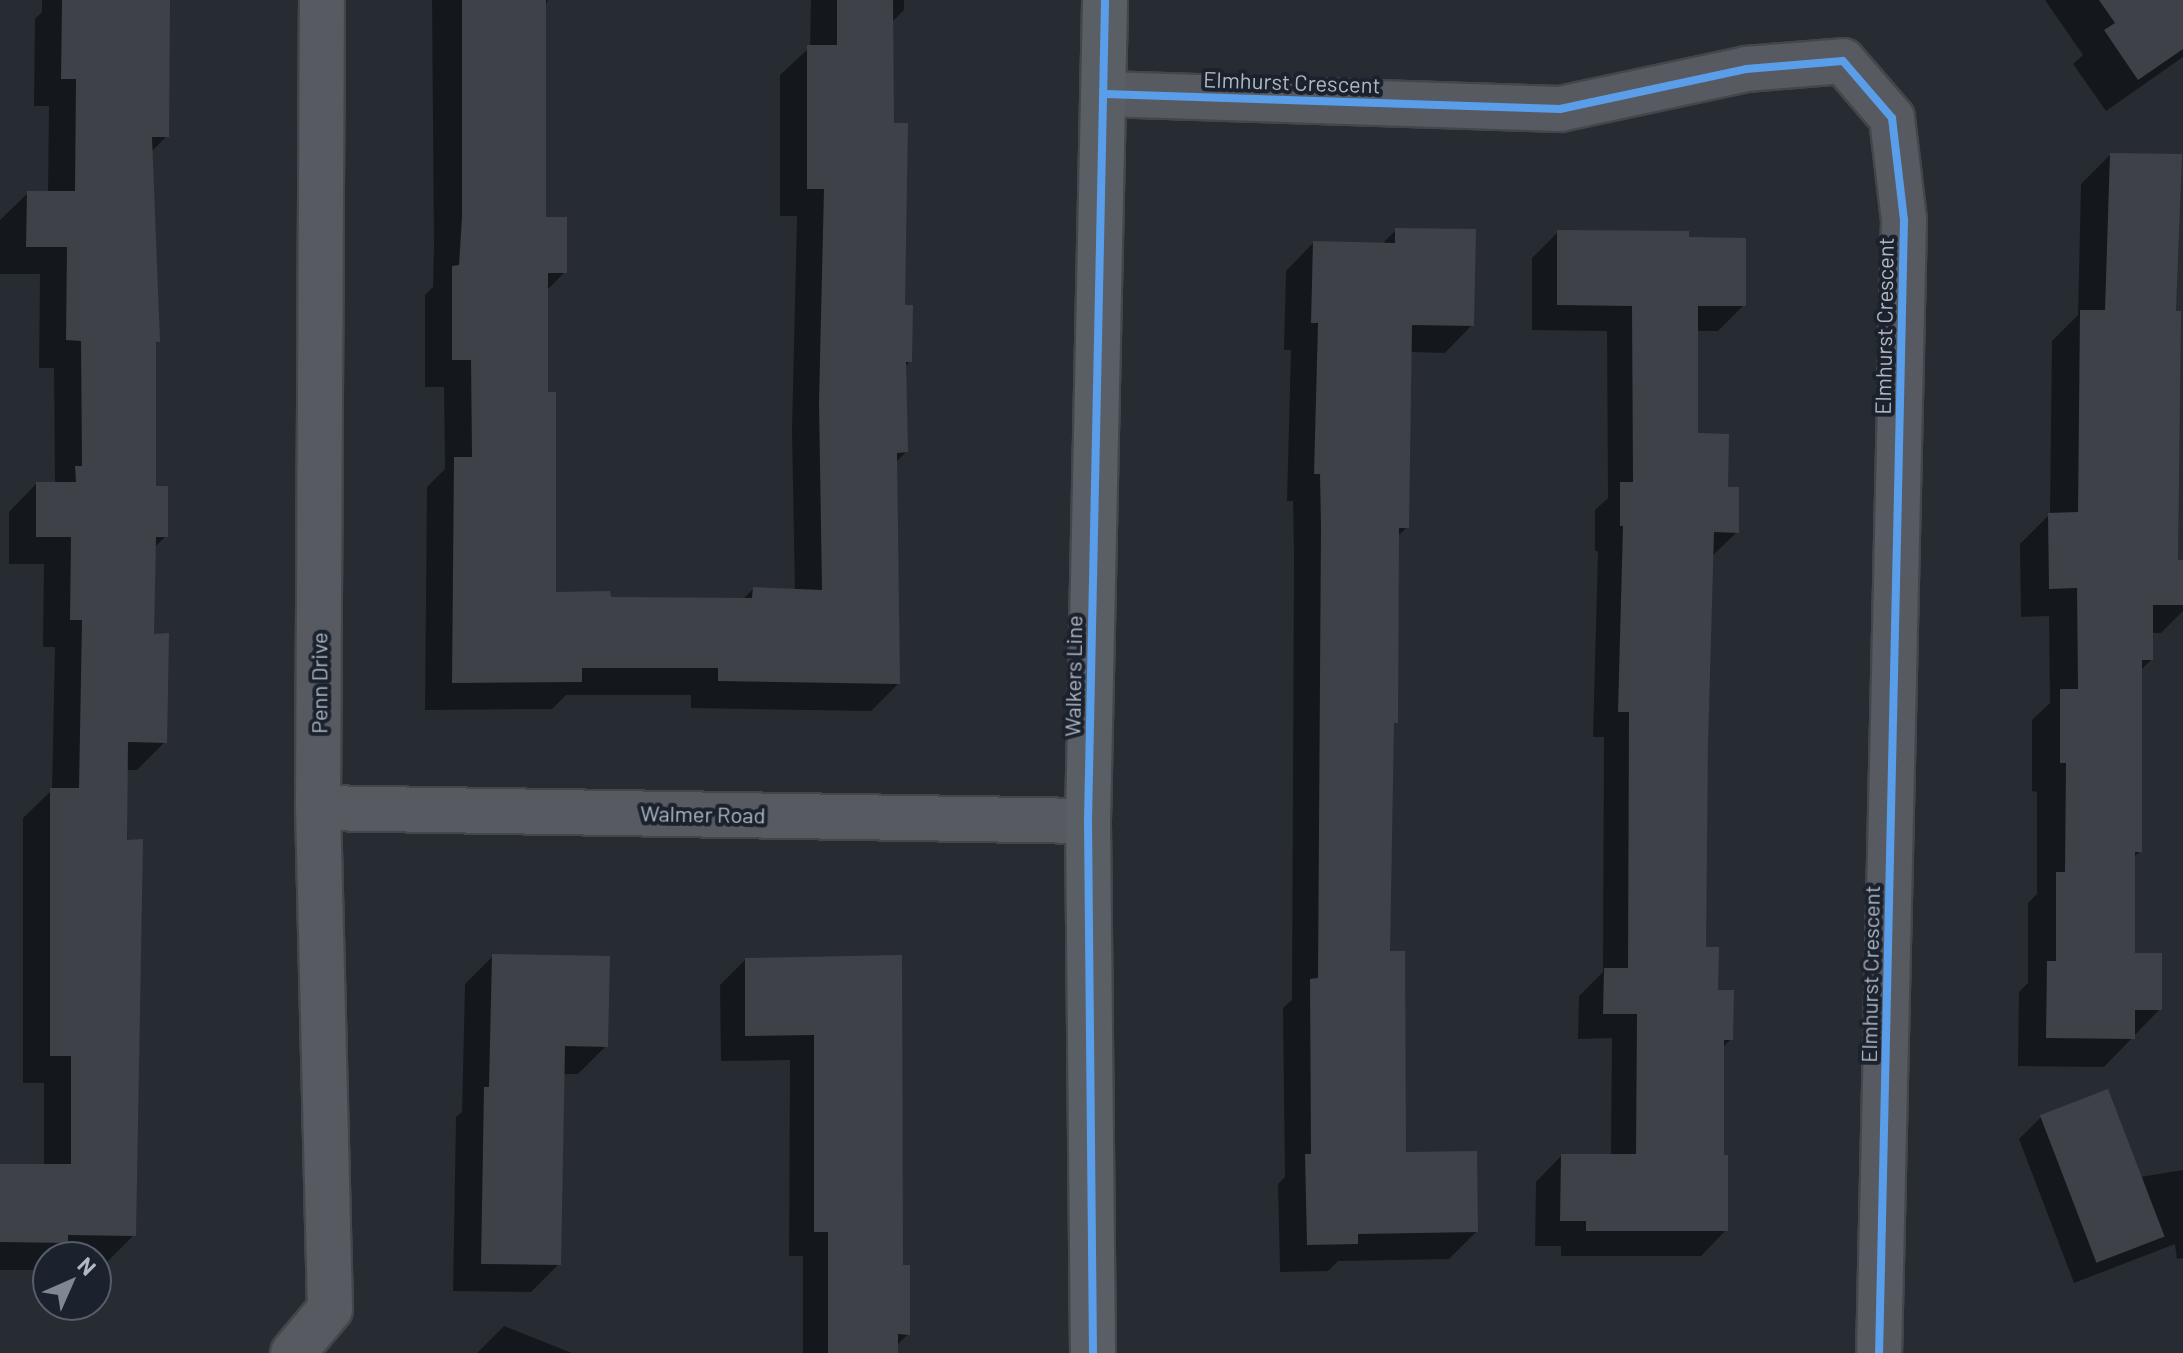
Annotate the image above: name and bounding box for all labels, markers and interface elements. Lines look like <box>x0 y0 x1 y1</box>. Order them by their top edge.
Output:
street label: Elmhurst Crescent <box>1203 66 1381 98</box>
street label: Elmhurst Crescent <box>1869 237 1899 415</box>
street label: Walkers Line <box>1059 615 1087 737</box>
street label: Penn Drive <box>306 632 332 734</box>
street label: Walmer Road <box>640 800 766 828</box>
street label: Elmhurst Crescent <box>1855 885 1885 1063</box>
north arrow <box>32 1241 112 1321</box>
text: N <box>73 1251 102 1280</box>

